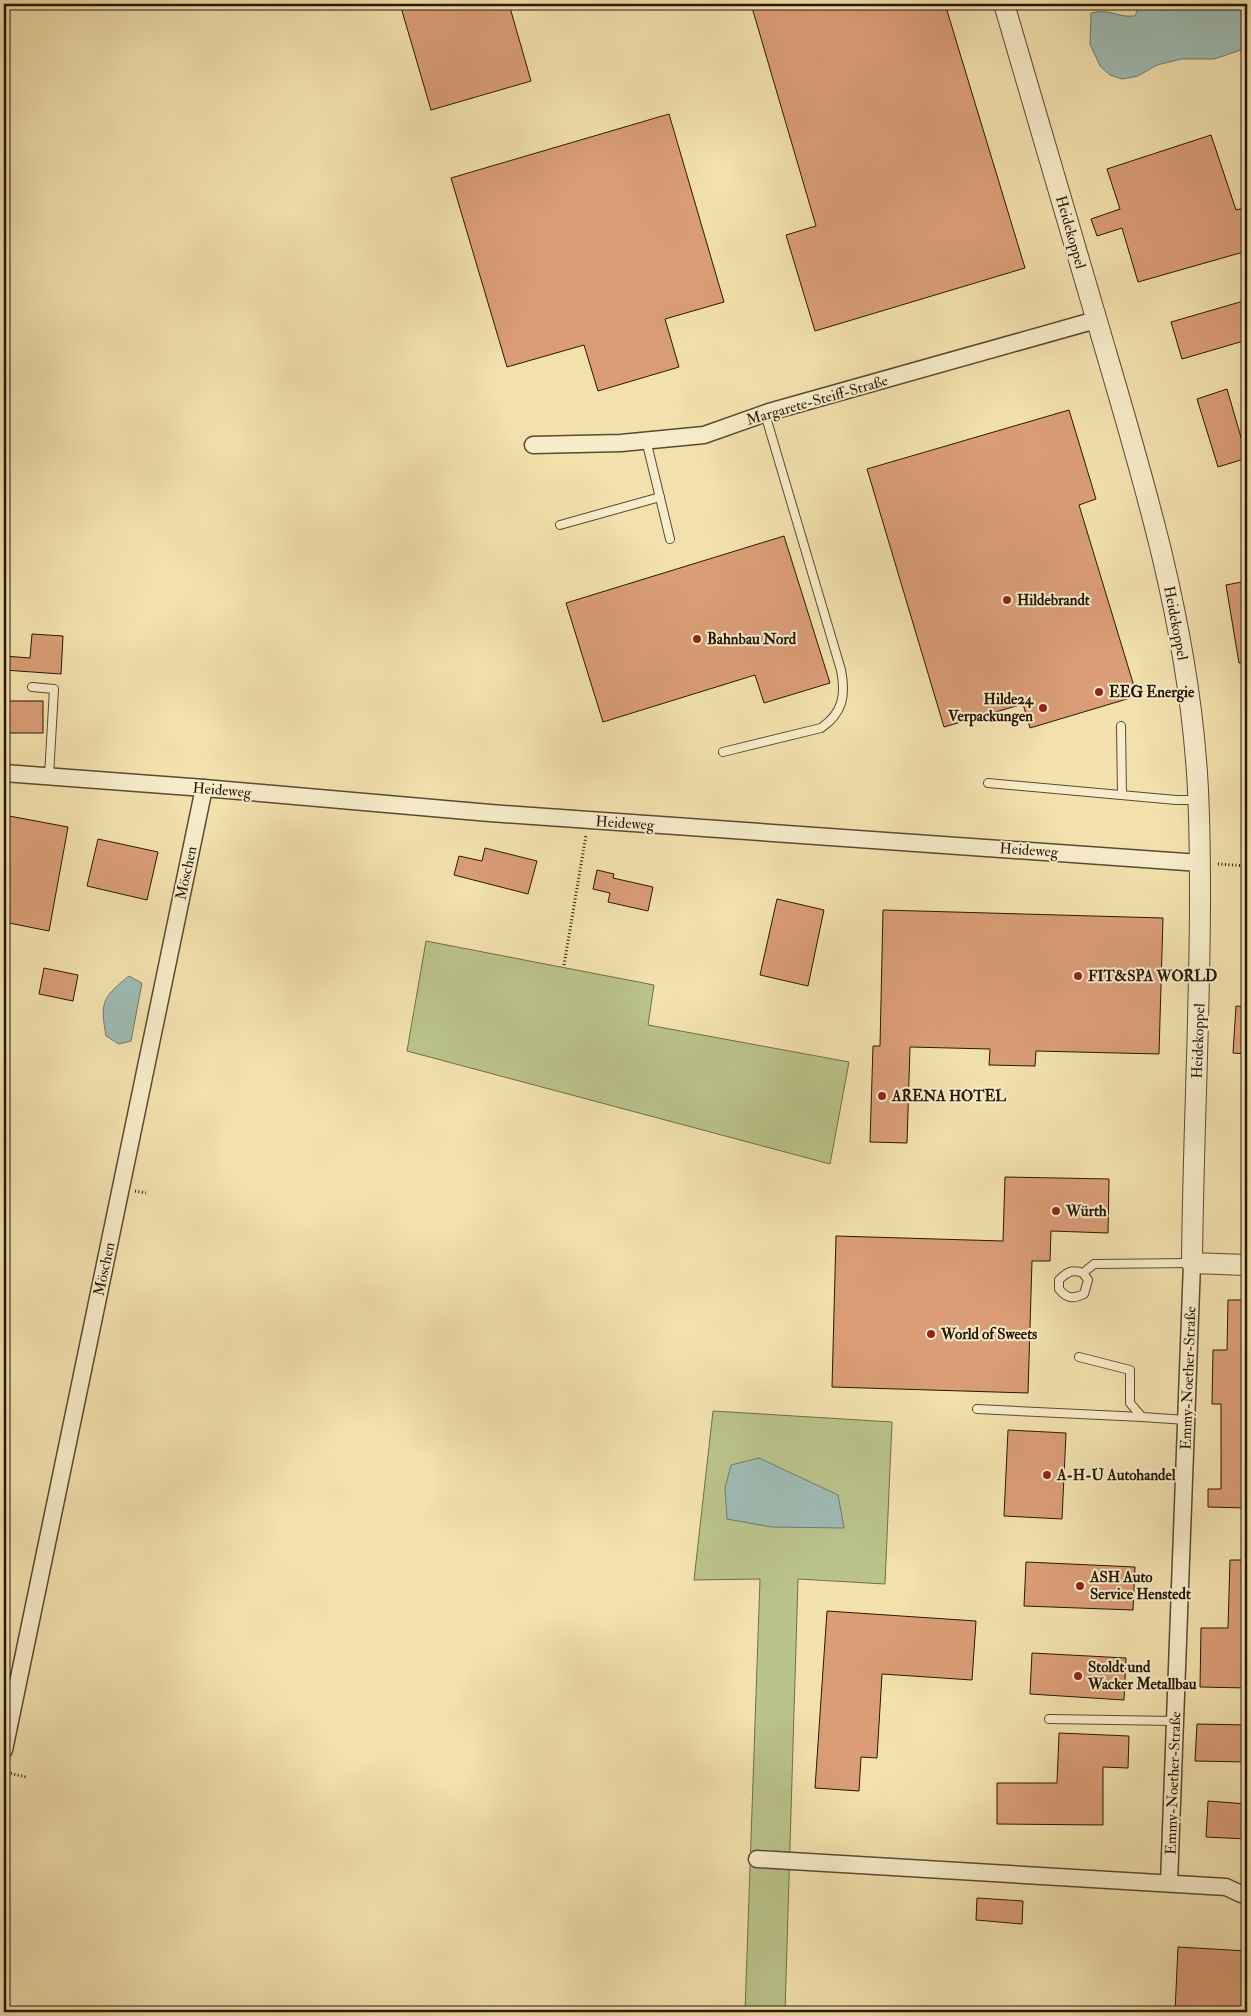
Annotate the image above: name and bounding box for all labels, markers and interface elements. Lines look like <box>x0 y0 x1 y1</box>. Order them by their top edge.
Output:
street label: Heidekoppel <box>1050 193 1090 271</box>
street label: Margarete-Steiff-Straße <box>744 371 890 430</box>
street label: Heidekoppel <box>1158 584 1192 662</box>
place label: Hildebrandt <box>1017 591 1090 610</box>
marker: Hildebrandt <box>1001 594 1013 606</box>
place label: Bahnbau Nord <box>707 630 797 649</box>
marker: Bahnbau Nord <box>691 633 703 645</box>
place label: EEG Energie <box>1109 683 1195 703</box>
marker: EEG Energie <box>1093 686 1105 698</box>
place label: Hilde24 Verpackungen <box>947 690 1034 727</box>
marker: Hilde24 Verpackungen <box>1037 702 1049 714</box>
street label: Heideweg <box>192 778 253 803</box>
street label: Heideweg <box>595 812 656 835</box>
street label: Heideweg <box>999 839 1060 862</box>
street label: Möschen <box>172 844 202 902</box>
place label: FIT&SPA WORLD <box>1088 967 1217 986</box>
marker: FIT&SPA WORLD <box>1072 970 1084 982</box>
street label: Heidekoppel <box>1188 1003 1210 1079</box>
place label: ARENA HOTEL <box>891 1087 1006 1106</box>
marker: ARENA HOTEL <box>876 1090 888 1102</box>
place label: Würth <box>1065 1202 1107 1221</box>
marker: Würth <box>1050 1205 1062 1217</box>
street label: Möschen <box>90 1240 120 1298</box>
street label: Emmy-Noether-Straße <box>1176 1306 1201 1450</box>
place label: World of Sweets <box>940 1325 1037 1344</box>
marker: World of Sweets <box>925 1328 937 1340</box>
place label: A-H-U Autohandel <box>1056 1466 1176 1485</box>
marker: A-H-U Autohandel <box>1041 1469 1053 1481</box>
place label: ASH Auto Service Henstedt <box>1089 1568 1191 1604</box>
marker: ASH Auto Service Henstedt <box>1074 1580 1086 1592</box>
place label: Stoldt und Wacker Metallbau <box>1087 1658 1197 1694</box>
marker: Stoldt und Wacker Metallbau <box>1072 1670 1084 1682</box>
street label: Emmy-Noether-Straße <box>1161 1711 1186 1855</box>

